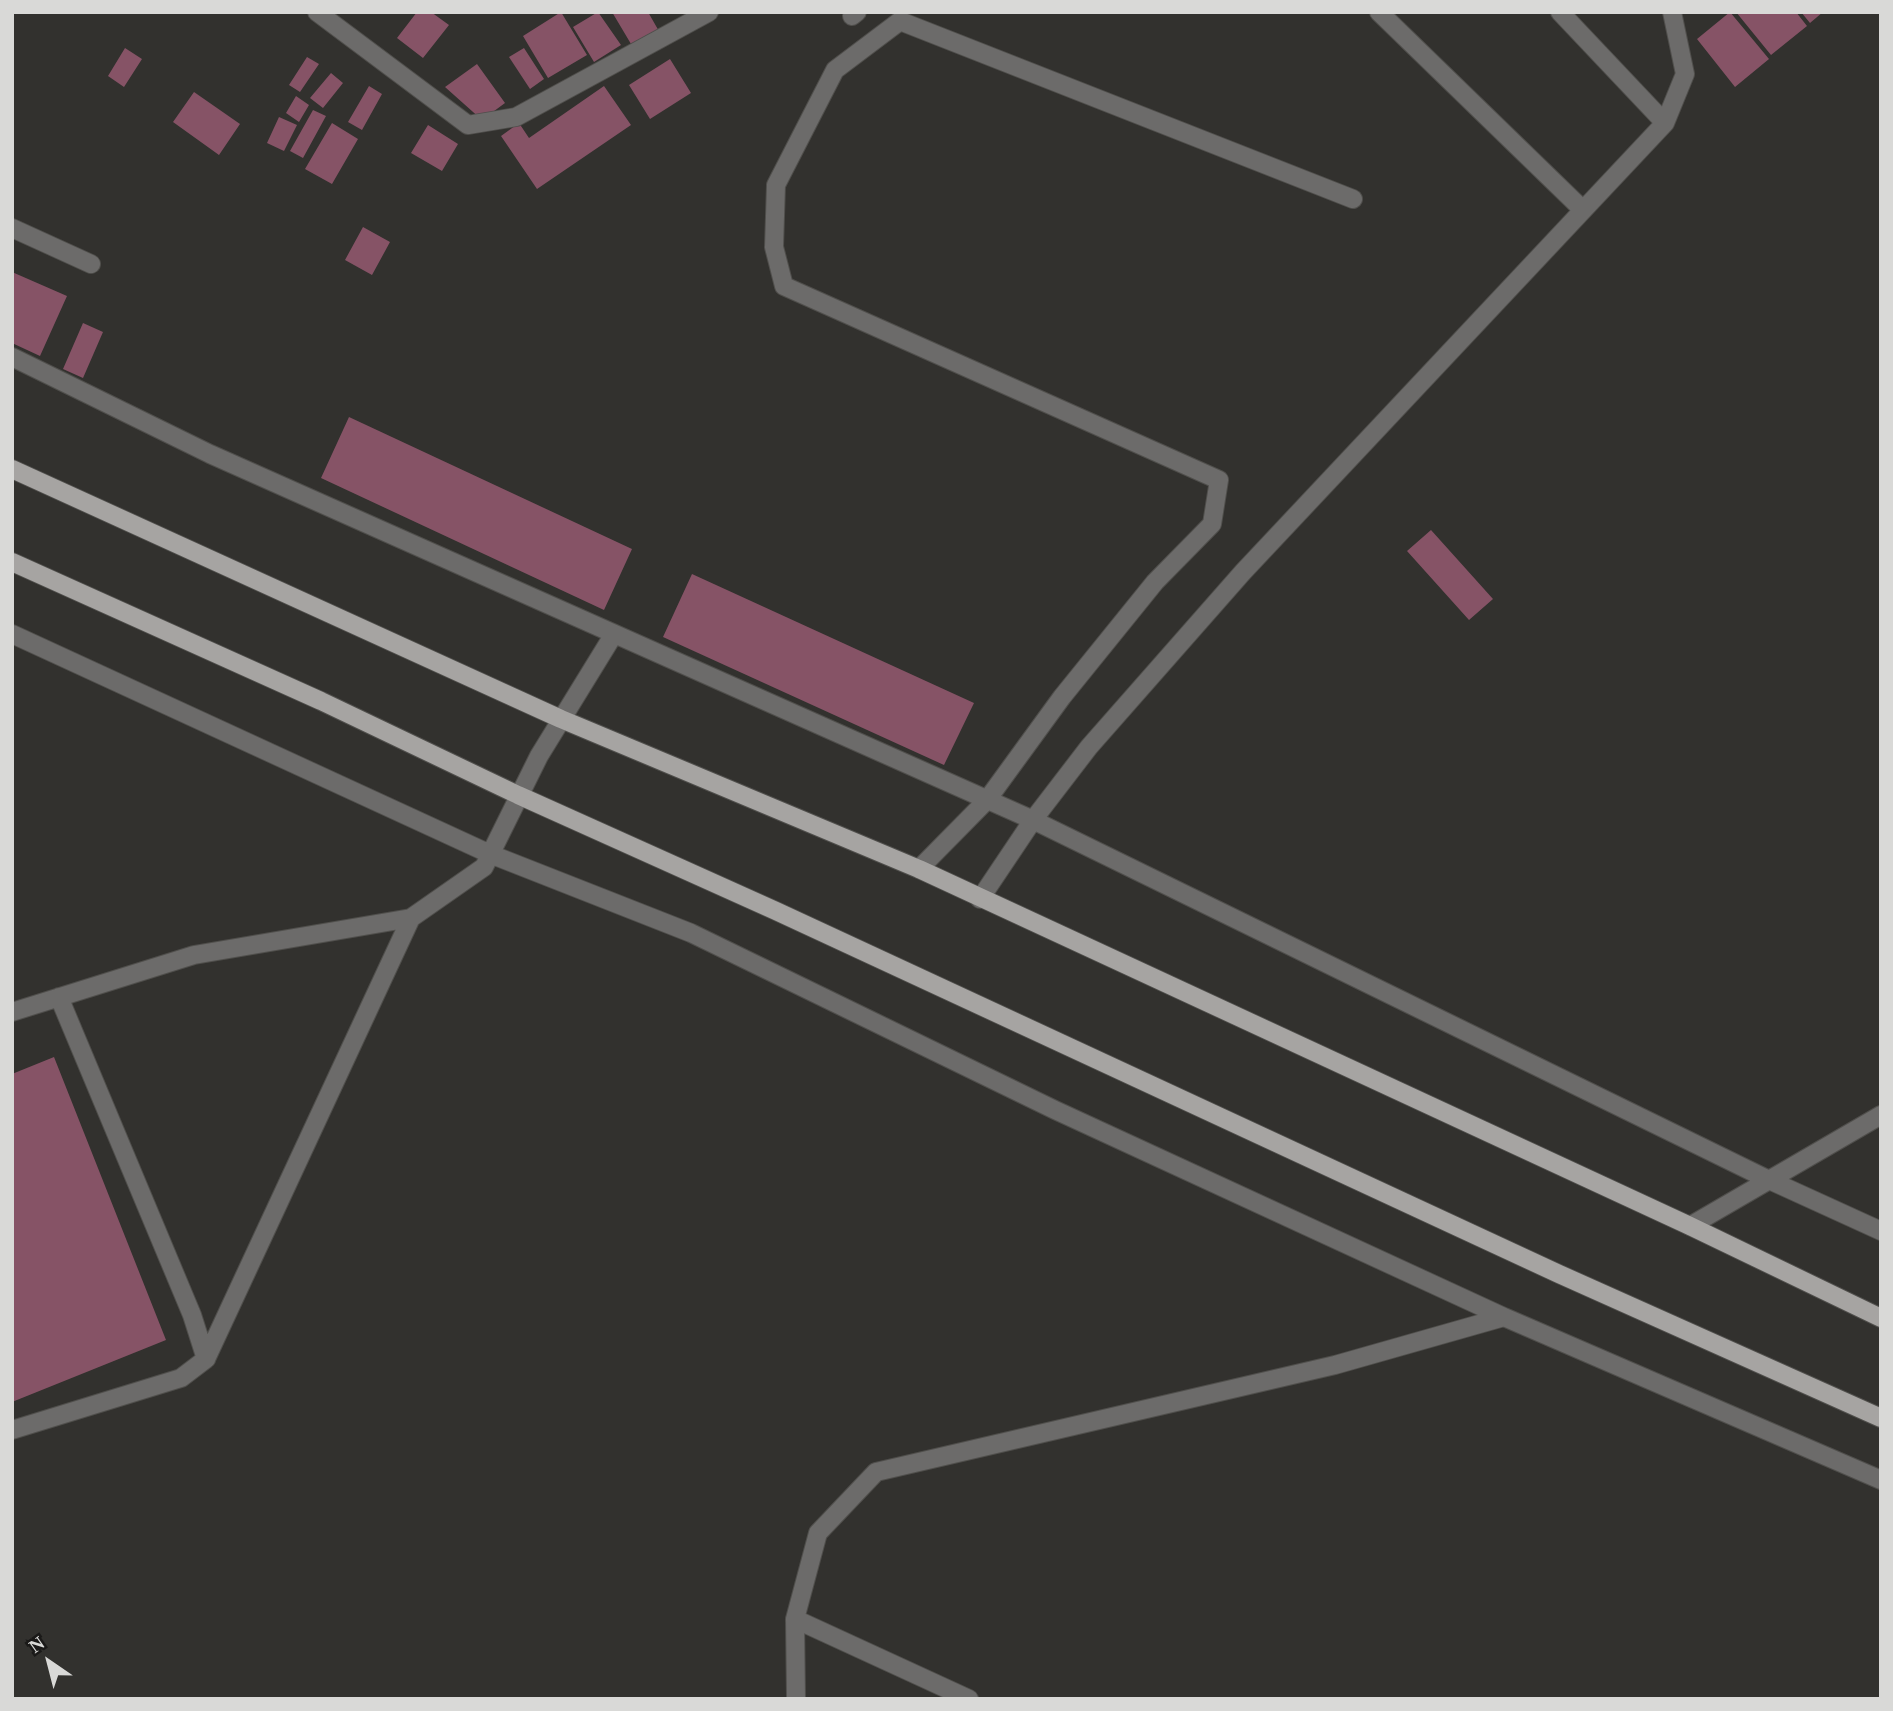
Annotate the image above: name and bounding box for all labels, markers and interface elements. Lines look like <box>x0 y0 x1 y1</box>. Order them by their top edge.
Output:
north arrow <box>14 1627 84 1697</box>
text: N <box>25 1632 48 1657</box>

